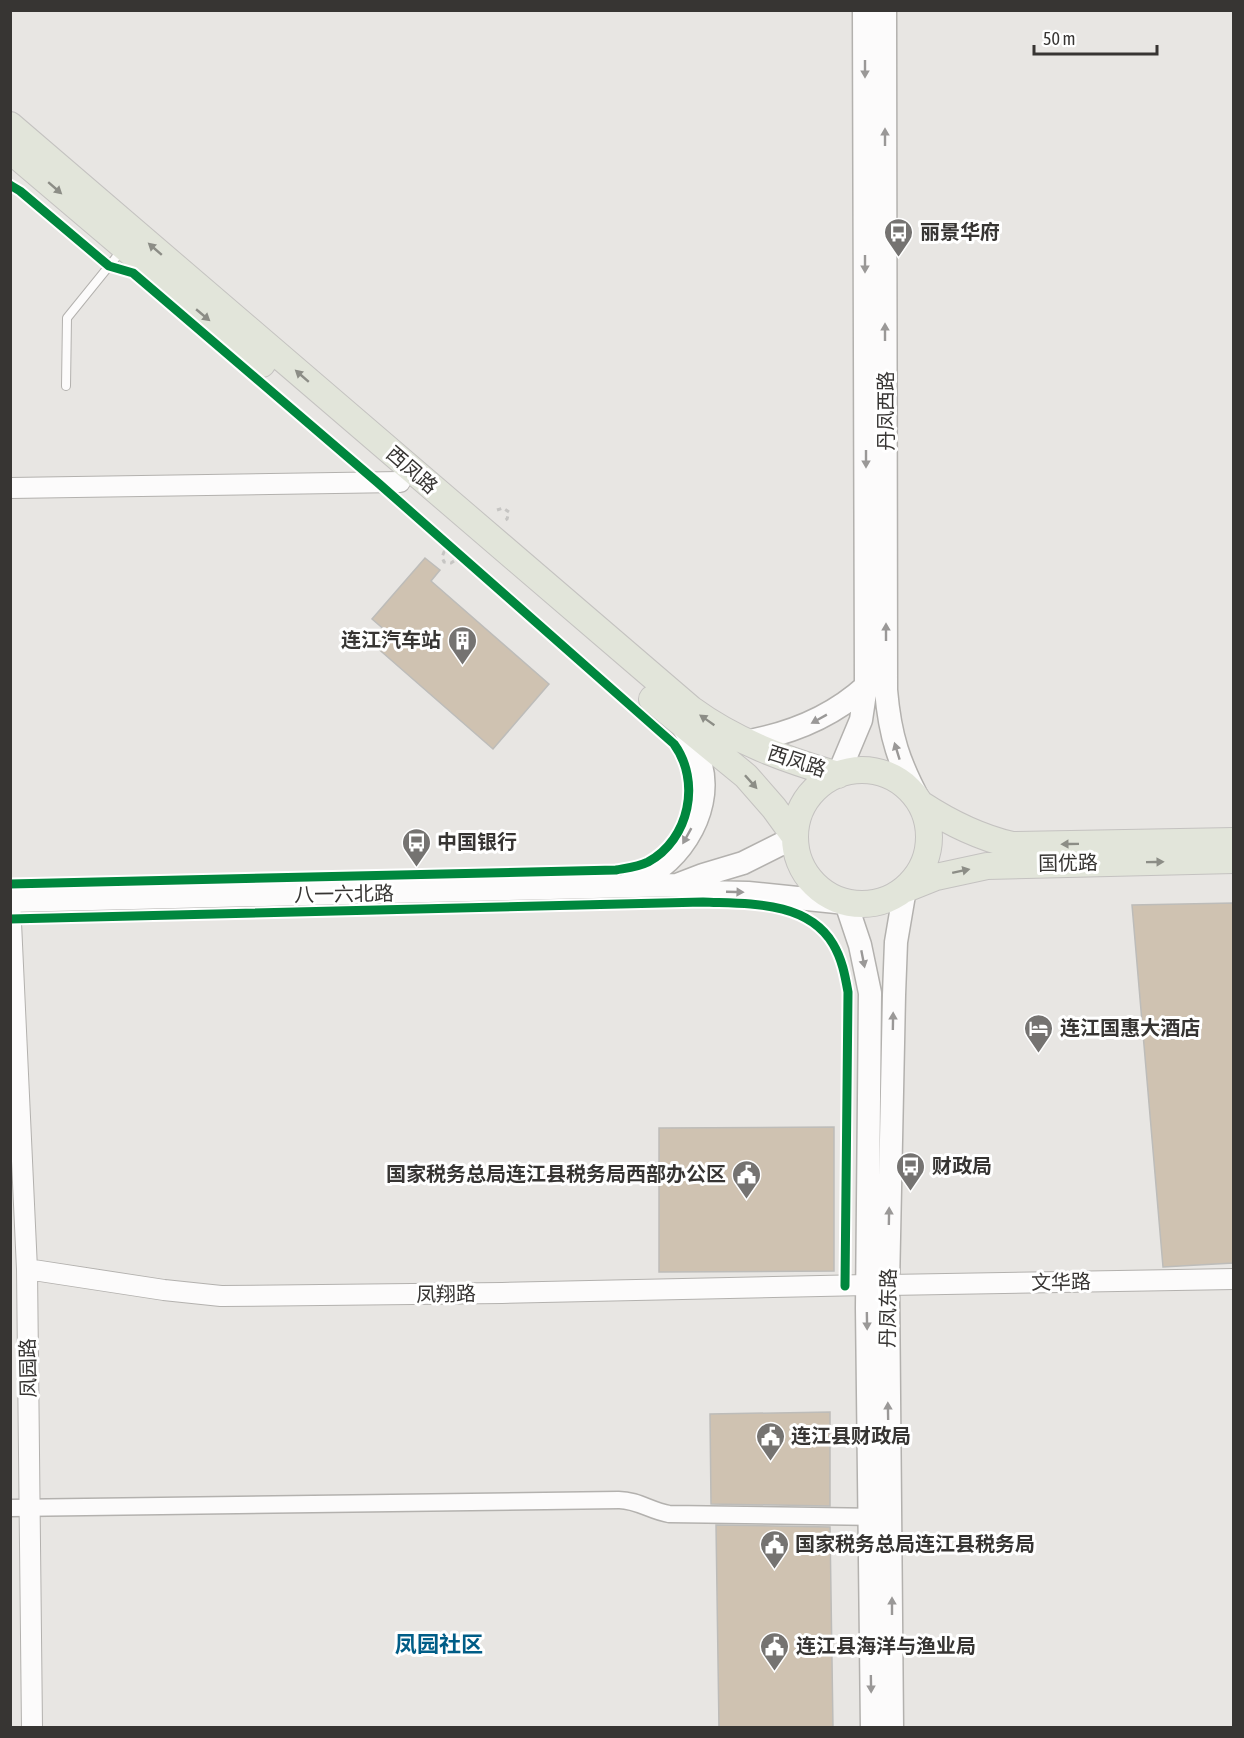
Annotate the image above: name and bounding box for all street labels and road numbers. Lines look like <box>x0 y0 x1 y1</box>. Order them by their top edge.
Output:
street label: 丹凤西路 <box>874 371 897 451</box>
street label: 西凤路 <box>382 441 443 498</box>
street label: 西凤路 <box>765 740 829 781</box>
street label: 国优路 <box>1038 850 1098 875</box>
street label: 八一六北路 <box>294 881 394 906</box>
street label: 丹凤东路 <box>875 1268 900 1348</box>
street label: 文华路 <box>1031 1269 1091 1294</box>
street label: 凤翔路 <box>416 1281 476 1306</box>
street label: 凤园路 <box>15 1338 40 1398</box>

